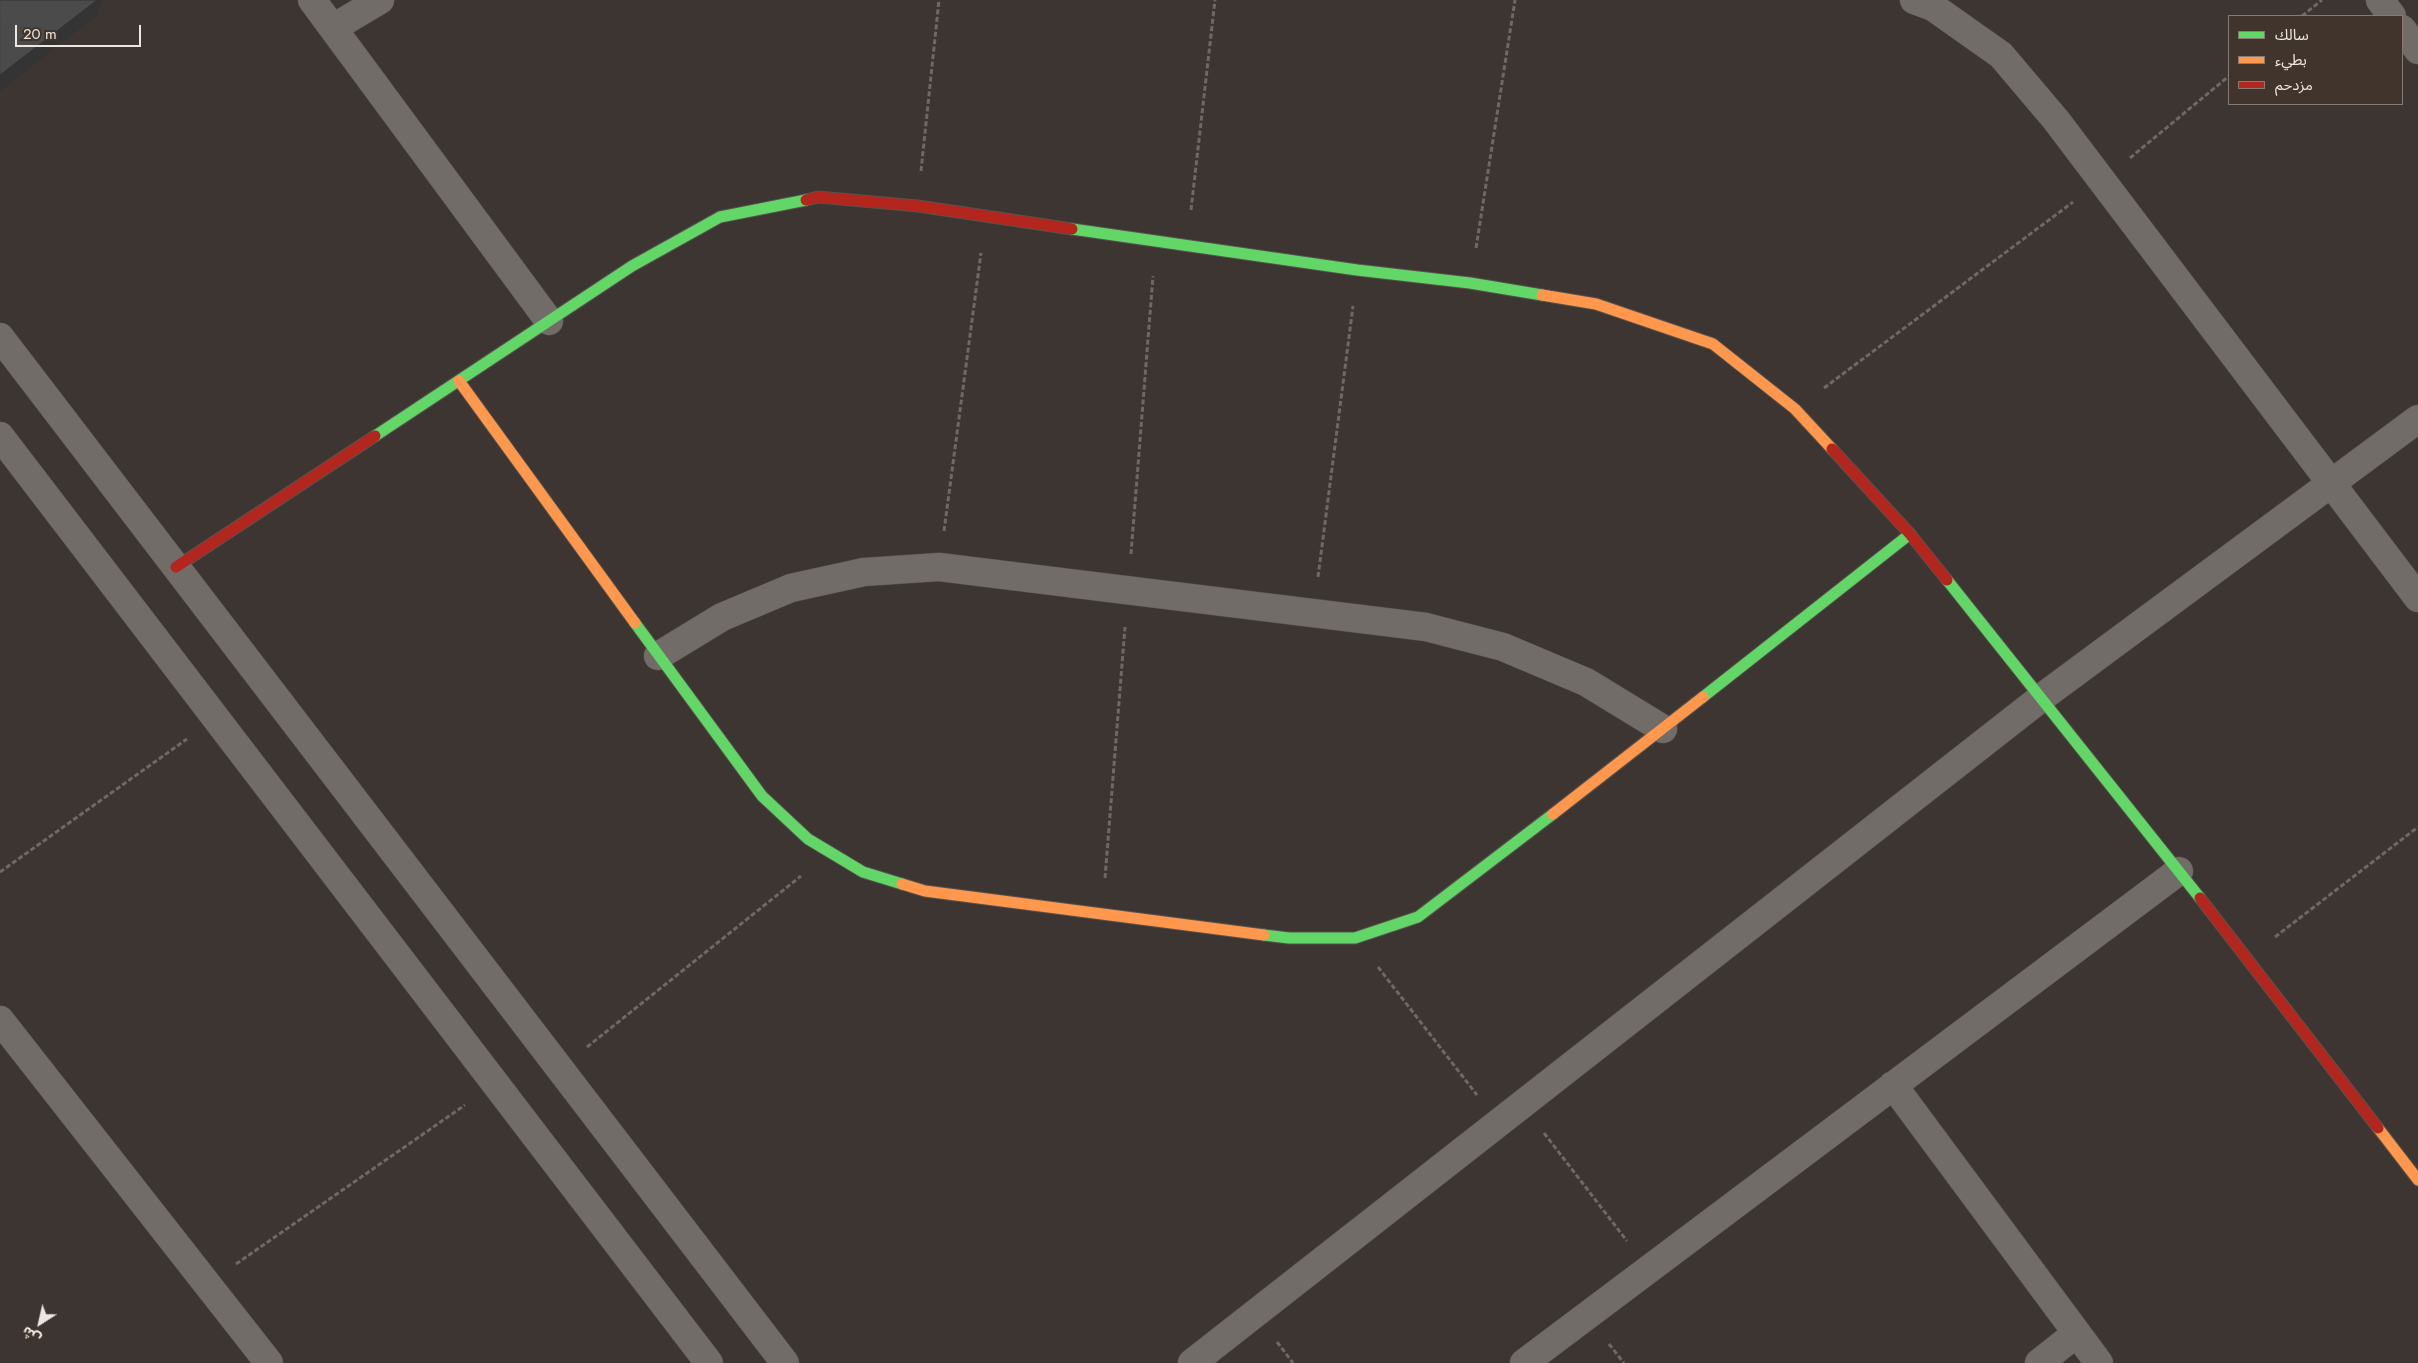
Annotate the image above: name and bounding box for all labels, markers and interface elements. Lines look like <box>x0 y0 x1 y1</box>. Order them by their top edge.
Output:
scale bar <box>18 15 144 47</box>
legend <box>2228 15 2403 105</box>
text: 20 m <box>23 23 57 45</box>
text: سالك <box>2275 24 2309 46</box>
text: بطيء <box>2275 49 2307 71</box>
text: مزدحم <box>2275 74 2313 96</box>
north arrow <box>15 1298 65 1348</box>
text: ش <box>18 1322 45 1349</box>

